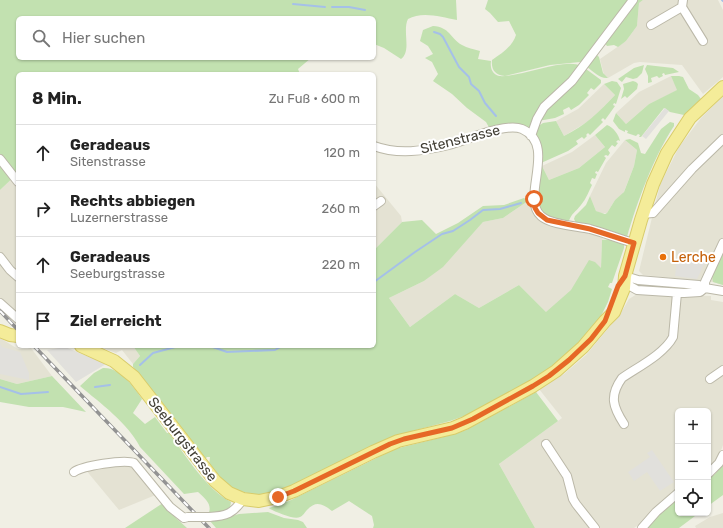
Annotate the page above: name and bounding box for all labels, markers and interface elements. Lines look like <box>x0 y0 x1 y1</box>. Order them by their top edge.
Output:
search box <box>16 16 376 60</box>
icon: search <box>30 27 52 49</box>
text: Hier suchen <box>62 29 145 47</box>
text: 8 Min. <box>32 88 82 108</box>
text: Zu Fuß · 600 m <box>269 91 360 106</box>
street label: Sitenstrasse <box>418 121 502 158</box>
text: Geradeaus <box>70 136 150 154</box>
icon: ahead <box>32 142 54 164</box>
text: 120 m <box>324 145 360 160</box>
text: Sitenstrasse <box>70 154 146 169</box>
route start <box>525 190 543 208</box>
text: Rechts abbiegen <box>70 192 195 210</box>
icon: right <box>32 198 54 220</box>
text: 260 m <box>322 201 360 216</box>
text: Luzernerstrasse <box>70 210 168 225</box>
text: Geradeaus <box>70 248 150 266</box>
place label: Lerche <box>671 249 716 266</box>
marker: Lerche <box>658 252 668 262</box>
icon: ahead <box>32 254 54 276</box>
text: 220 m <box>322 257 360 272</box>
text: Seeburgstrasse <box>70 266 165 281</box>
icon: arrive <box>32 310 54 332</box>
text: Ziel erreicht <box>70 312 162 330</box>
street label: Seeburgstrasse <box>144 394 221 485</box>
map controls <box>675 408 711 516</box>
button: + <box>675 408 711 444</box>
button: − <box>675 444 711 480</box>
button: locate <box>675 480 711 516</box>
route end <box>269 488 287 506</box>

